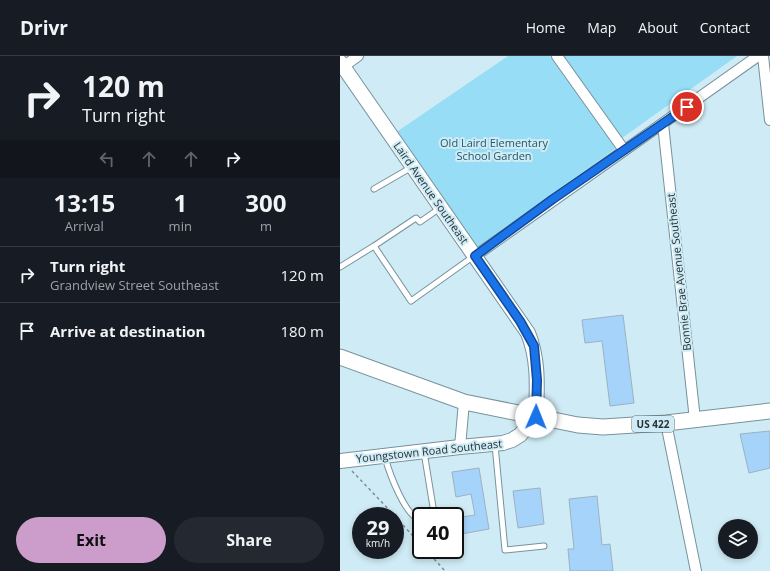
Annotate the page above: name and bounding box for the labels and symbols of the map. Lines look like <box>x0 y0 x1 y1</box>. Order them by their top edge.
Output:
pin <box>670 90 704 124</box>
park label: Old Laird Elementary School Garden <box>440 135 548 163</box>
street label: Laird Avenue Southeast <box>390 139 472 247</box>
street label: Bonnie Brae Avenue Southeast <box>663 192 694 352</box>
position arrow <box>515 396 557 438</box>
road number: US 422 <box>632 416 674 432</box>
street label: Youngstown Road Southeast <box>355 435 503 466</box>
speed limit sign: 40 <box>412 507 464 559</box>

